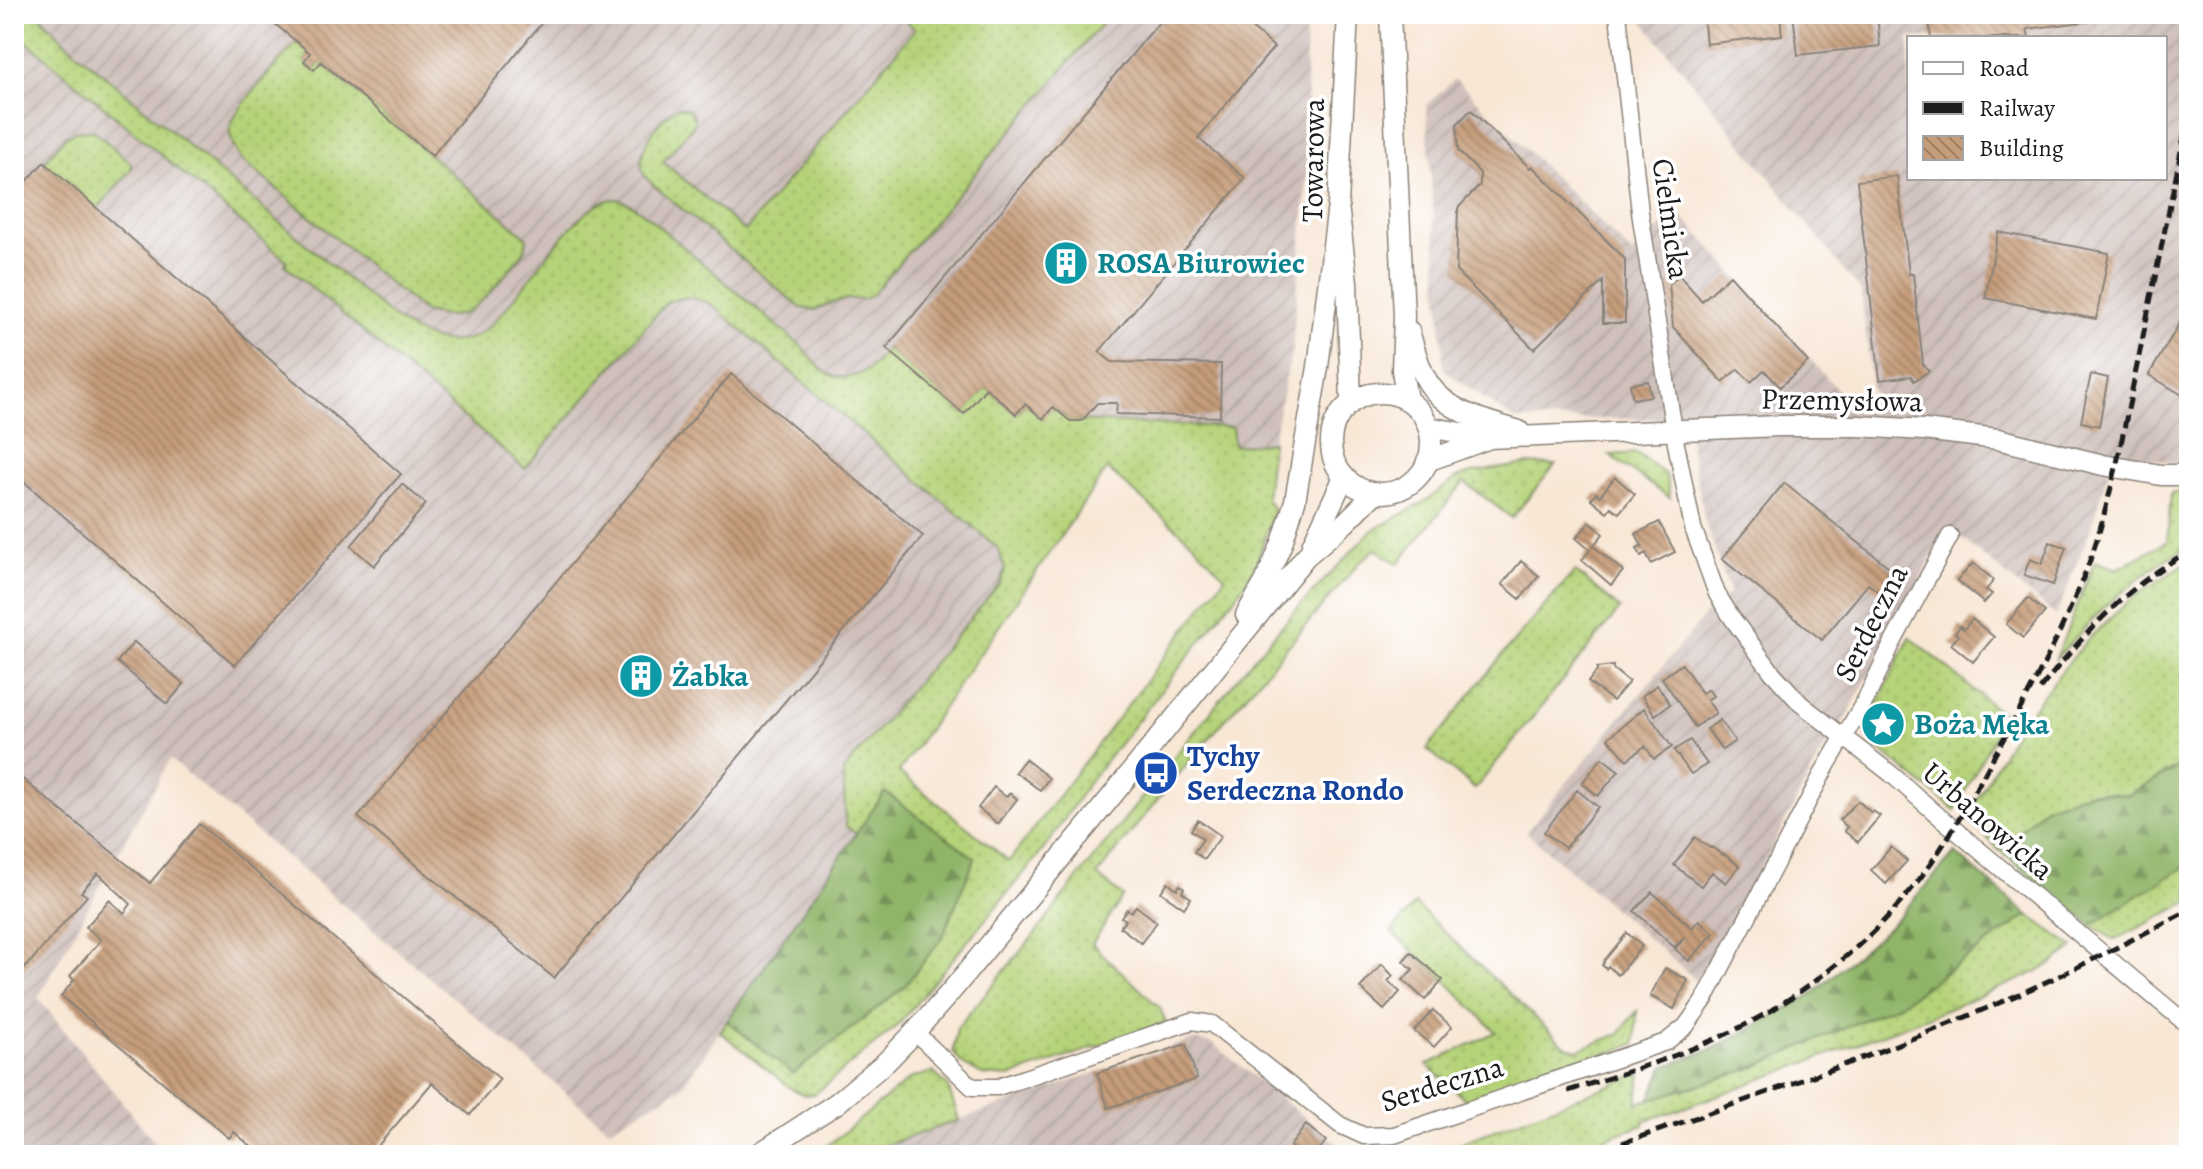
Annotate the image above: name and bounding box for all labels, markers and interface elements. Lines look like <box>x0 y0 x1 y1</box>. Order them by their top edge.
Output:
legend <box>1907 36 2167 180</box>
text: Road <box>1979 52 2029 84</box>
text: Railway <box>1979 92 2055 124</box>
street label: Towarowa <box>1292 98 1334 222</box>
text: Building <box>1979 132 2064 164</box>
street label: Cielmicka <box>1643 156 1699 282</box>
building icon: ROSA Biurowiec <box>1042 239 1090 287</box>
place label: ROSA Biurowiec <box>1097 243 1305 283</box>
street label: Przemysłowa <box>1761 379 1923 421</box>
street label: Serdeczna <box>1824 558 1918 688</box>
building icon: Żabka <box>617 652 665 700</box>
place label: Żabka <box>672 656 749 696</box>
place icon: Boża Męka <box>1859 700 1907 748</box>
place label: Boża Męka <box>1914 704 2050 744</box>
place label: Tychy Serdeczna Rondo <box>1187 736 1404 810</box>
bus stop icon: Tychy Serdeczna Rondo <box>1132 749 1180 797</box>
street label: Urbanowicka <box>1914 753 2062 889</box>
street label: Serdeczna <box>1376 1046 1508 1122</box>

